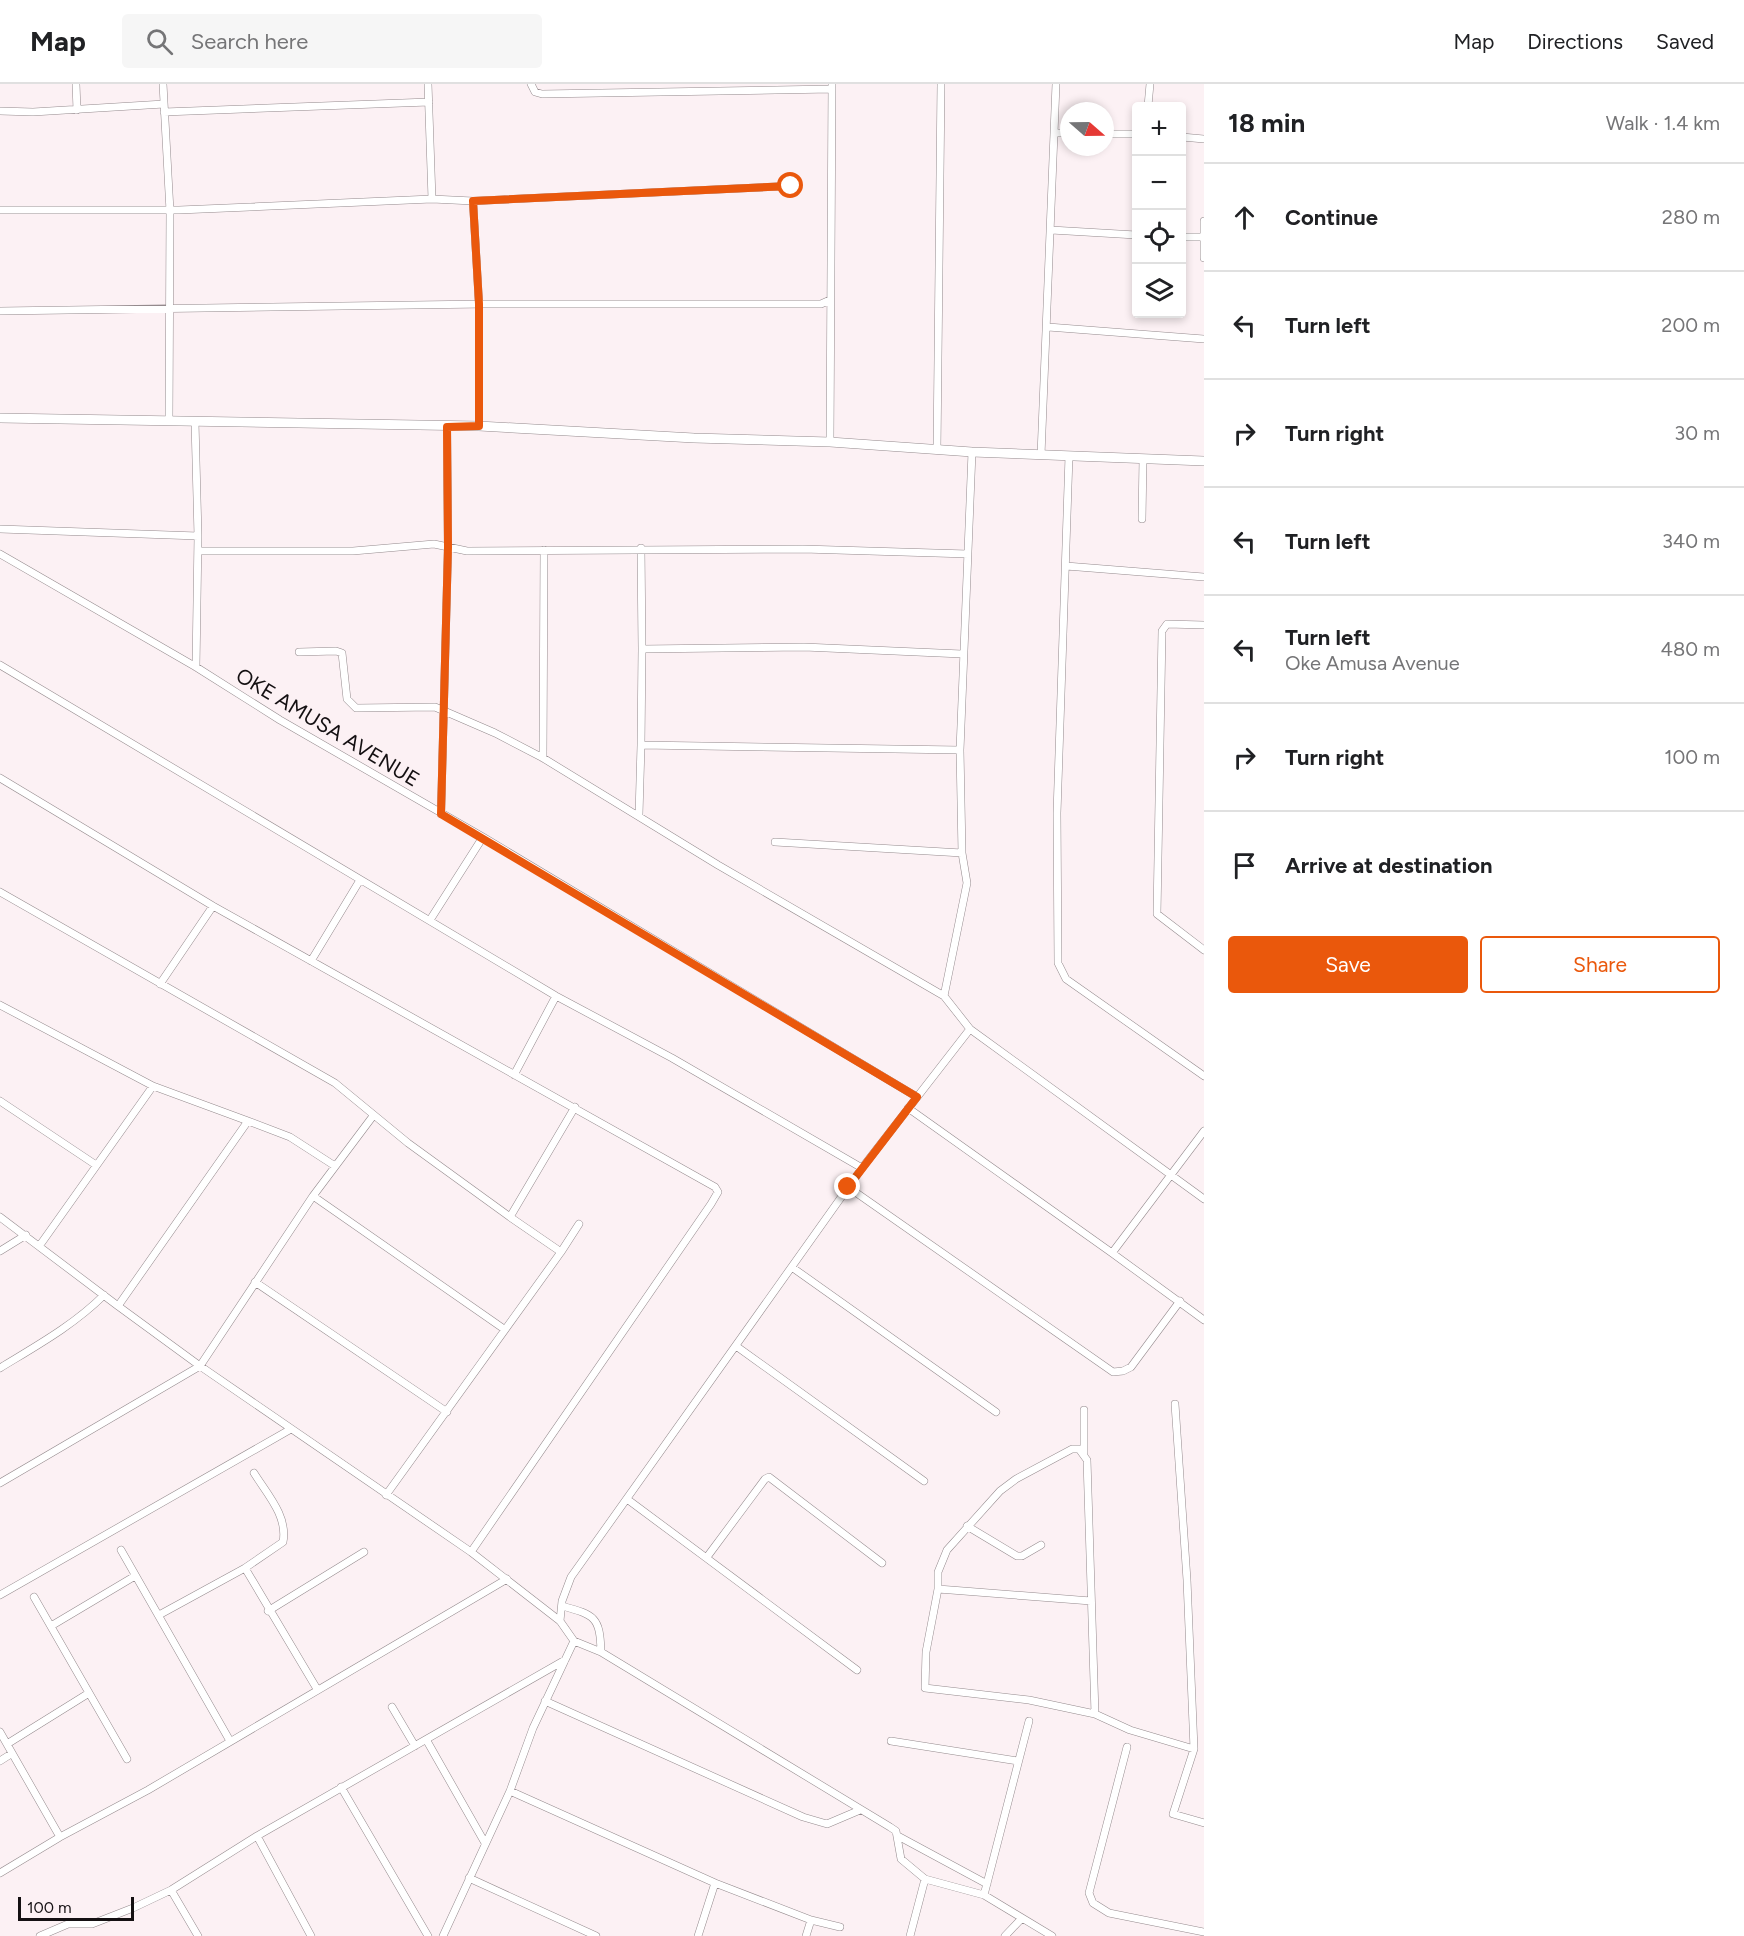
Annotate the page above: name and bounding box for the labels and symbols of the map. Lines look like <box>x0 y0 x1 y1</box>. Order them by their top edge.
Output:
north arrow <box>1060 102 1114 156</box>
route start <box>777 172 803 198</box>
street label: OKE AMUSA AVENUE <box>232 662 424 792</box>
route end <box>834 1173 860 1199</box>
scale bar <box>18 1894 134 1922</box>

